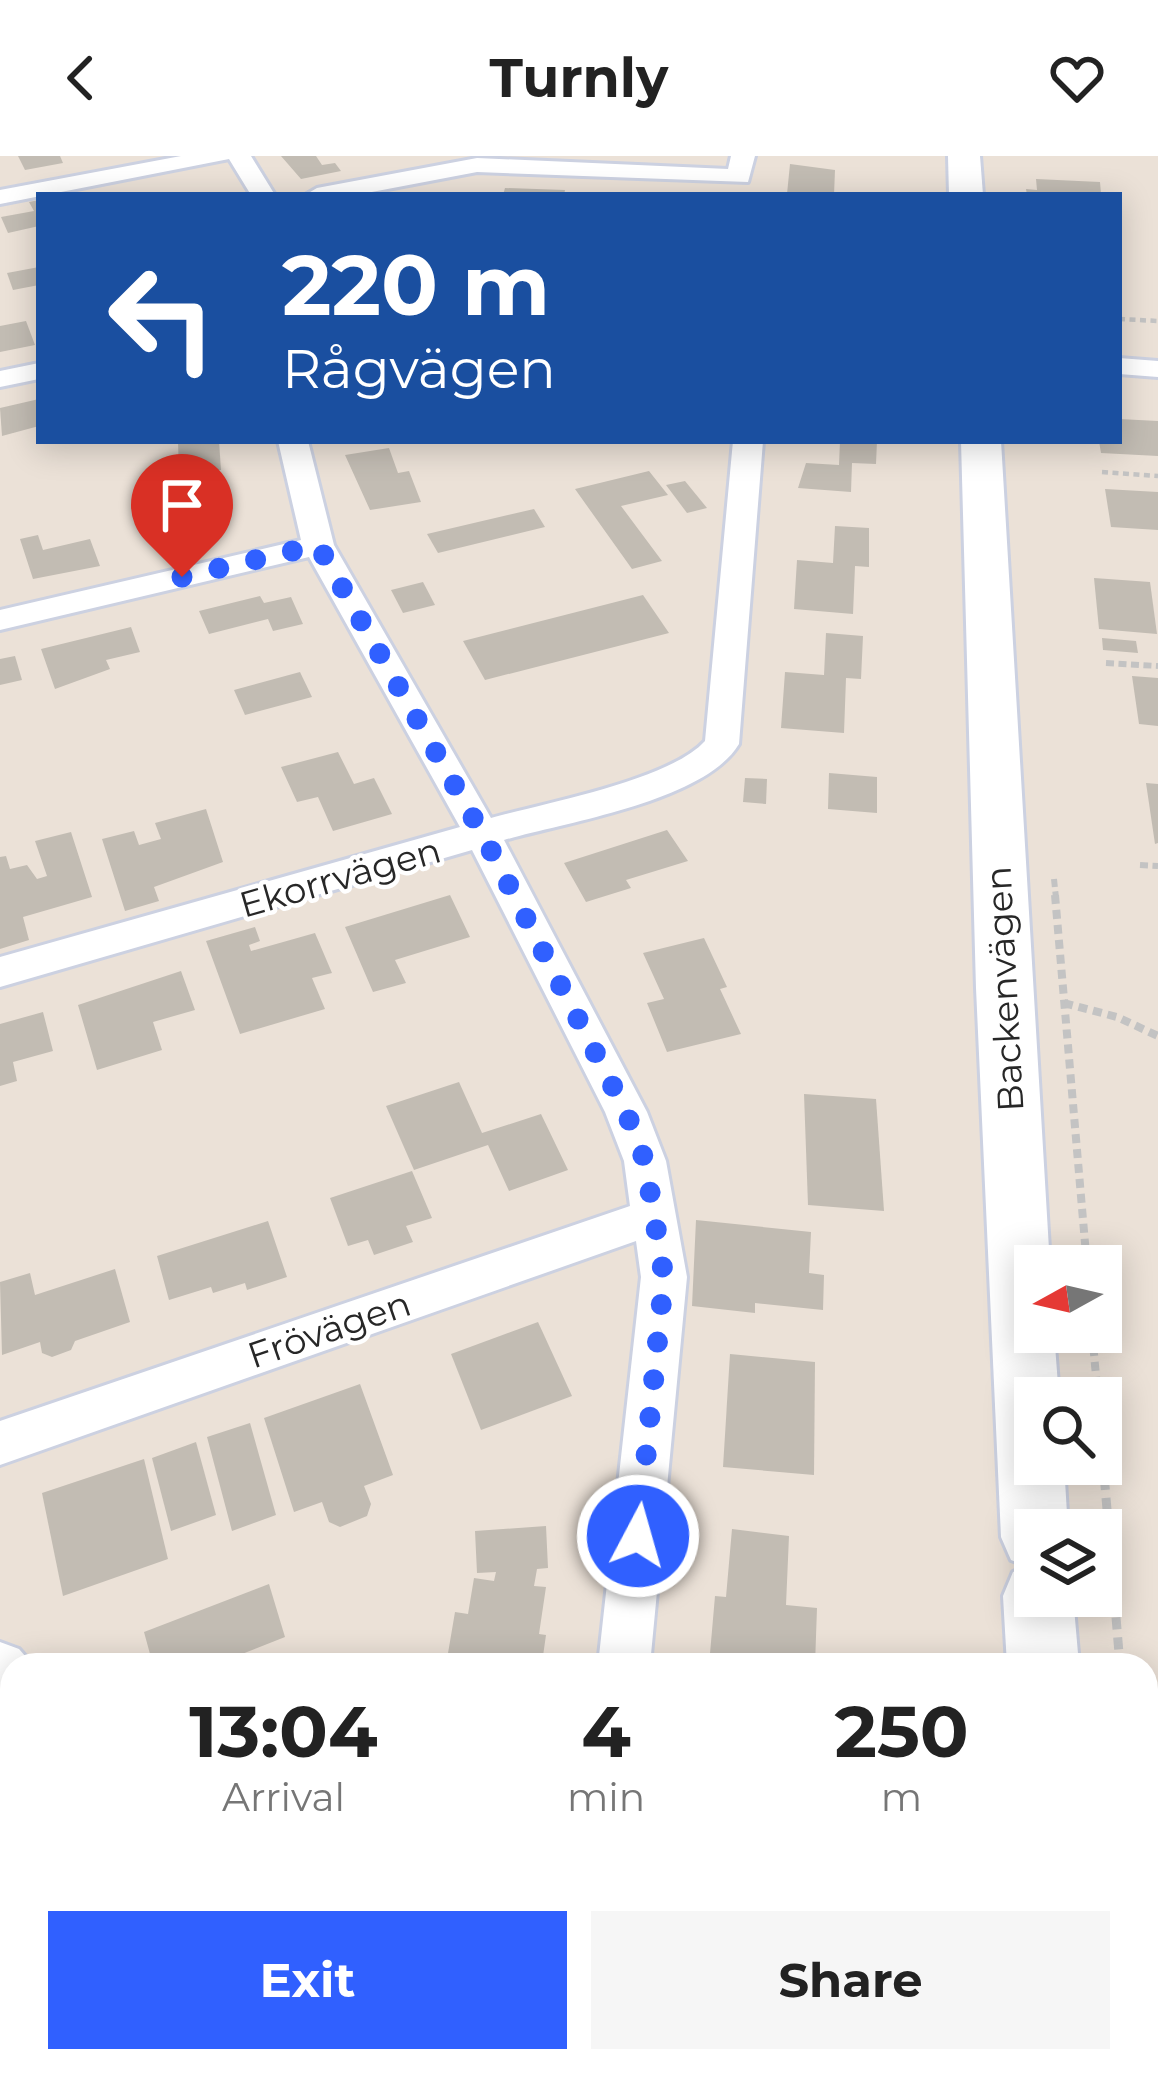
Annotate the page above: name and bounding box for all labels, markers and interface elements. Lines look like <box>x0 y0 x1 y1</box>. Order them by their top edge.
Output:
icon: back <box>48 45 114 111</box>
text: Turnly <box>490 45 668 111</box>
icon: heart <box>1044 45 1110 111</box>
text: 220 m <box>282 234 550 336</box>
icon: left <box>84 240 240 396</box>
text: Rågvägen <box>282 336 556 402</box>
pin <box>131 454 233 577</box>
icon: arrive <box>149 472 215 538</box>
street label: Ekorrvägen <box>234 827 446 927</box>
street label: Backenvägen <box>976 865 1032 1113</box>
north arrow <box>1014 1245 1122 1353</box>
map controls <box>1014 1245 1122 1617</box>
street label: Frövägen <box>242 1281 416 1377</box>
button: search <box>1014 1377 1122 1485</box>
position arrow <box>575 1473 701 1599</box>
button: layers <box>1014 1509 1122 1617</box>
text: 13:04 <box>189 1687 378 1775</box>
text: 4 <box>581 1687 631 1775</box>
text: 250 <box>834 1687 969 1775</box>
text: Arrival <box>222 1773 345 1821</box>
text: min <box>567 1773 645 1821</box>
text: m <box>881 1773 922 1821</box>
button: Exit <box>48 1911 567 2049</box>
button: Share <box>591 1911 1110 2049</box>

